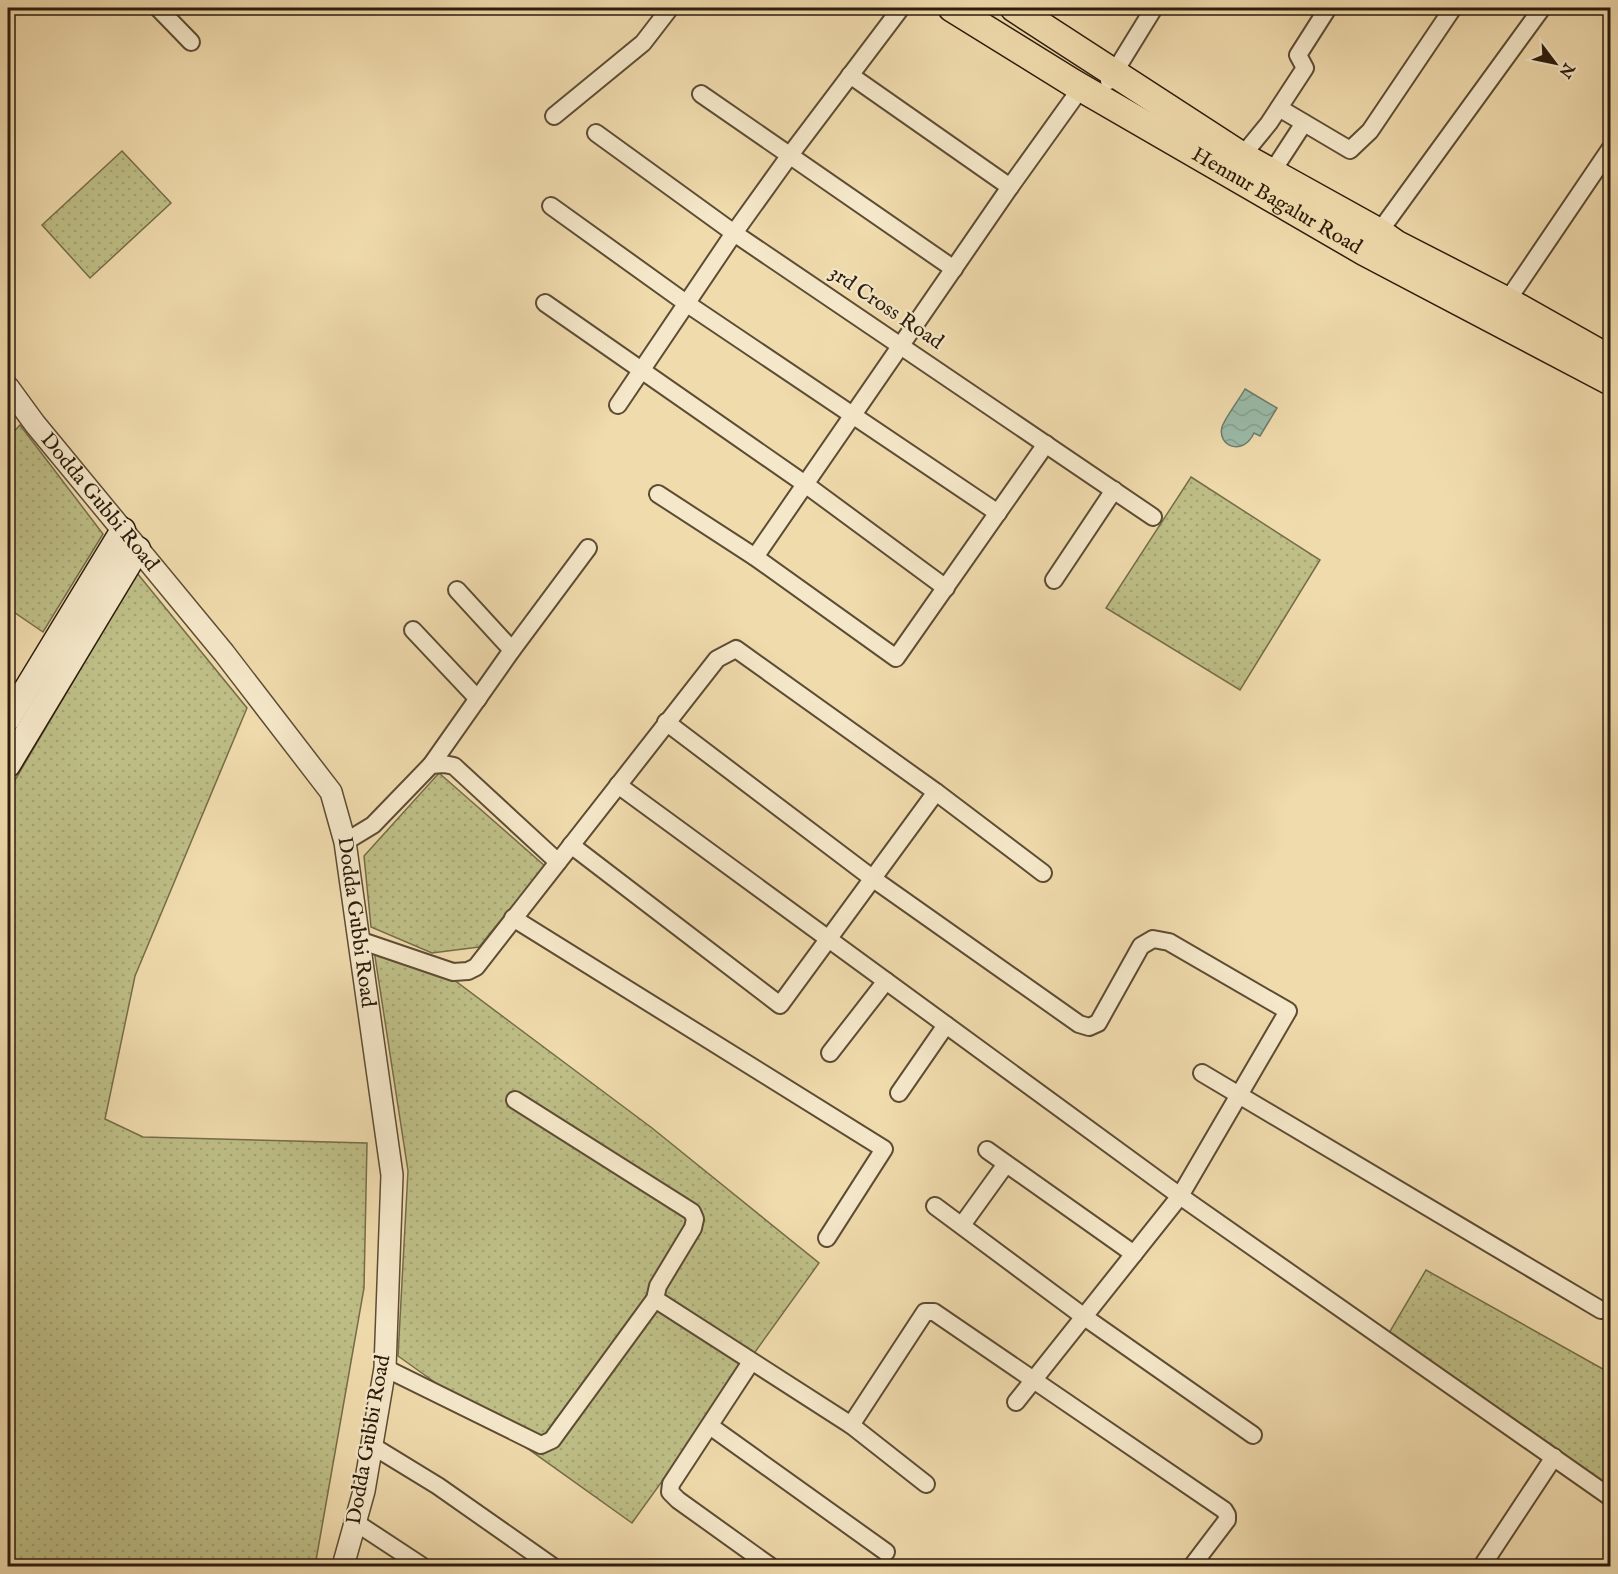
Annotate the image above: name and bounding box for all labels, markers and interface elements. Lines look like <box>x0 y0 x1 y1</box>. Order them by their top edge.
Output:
north arrow <box>1525 33 1585 93</box>
text: N <box>1554 58 1579 81</box>
street label: Hennur Bagalur Road <box>1187 141 1368 261</box>
street label: 3rd Cross Road <box>824 260 949 357</box>
street label: Dodda Gubbi Road <box>34 427 165 578</box>
street label: Dodda Gubbi Road <box>331 835 382 1010</box>
street label: Dodda Gubbi Road <box>341 1352 397 1527</box>

